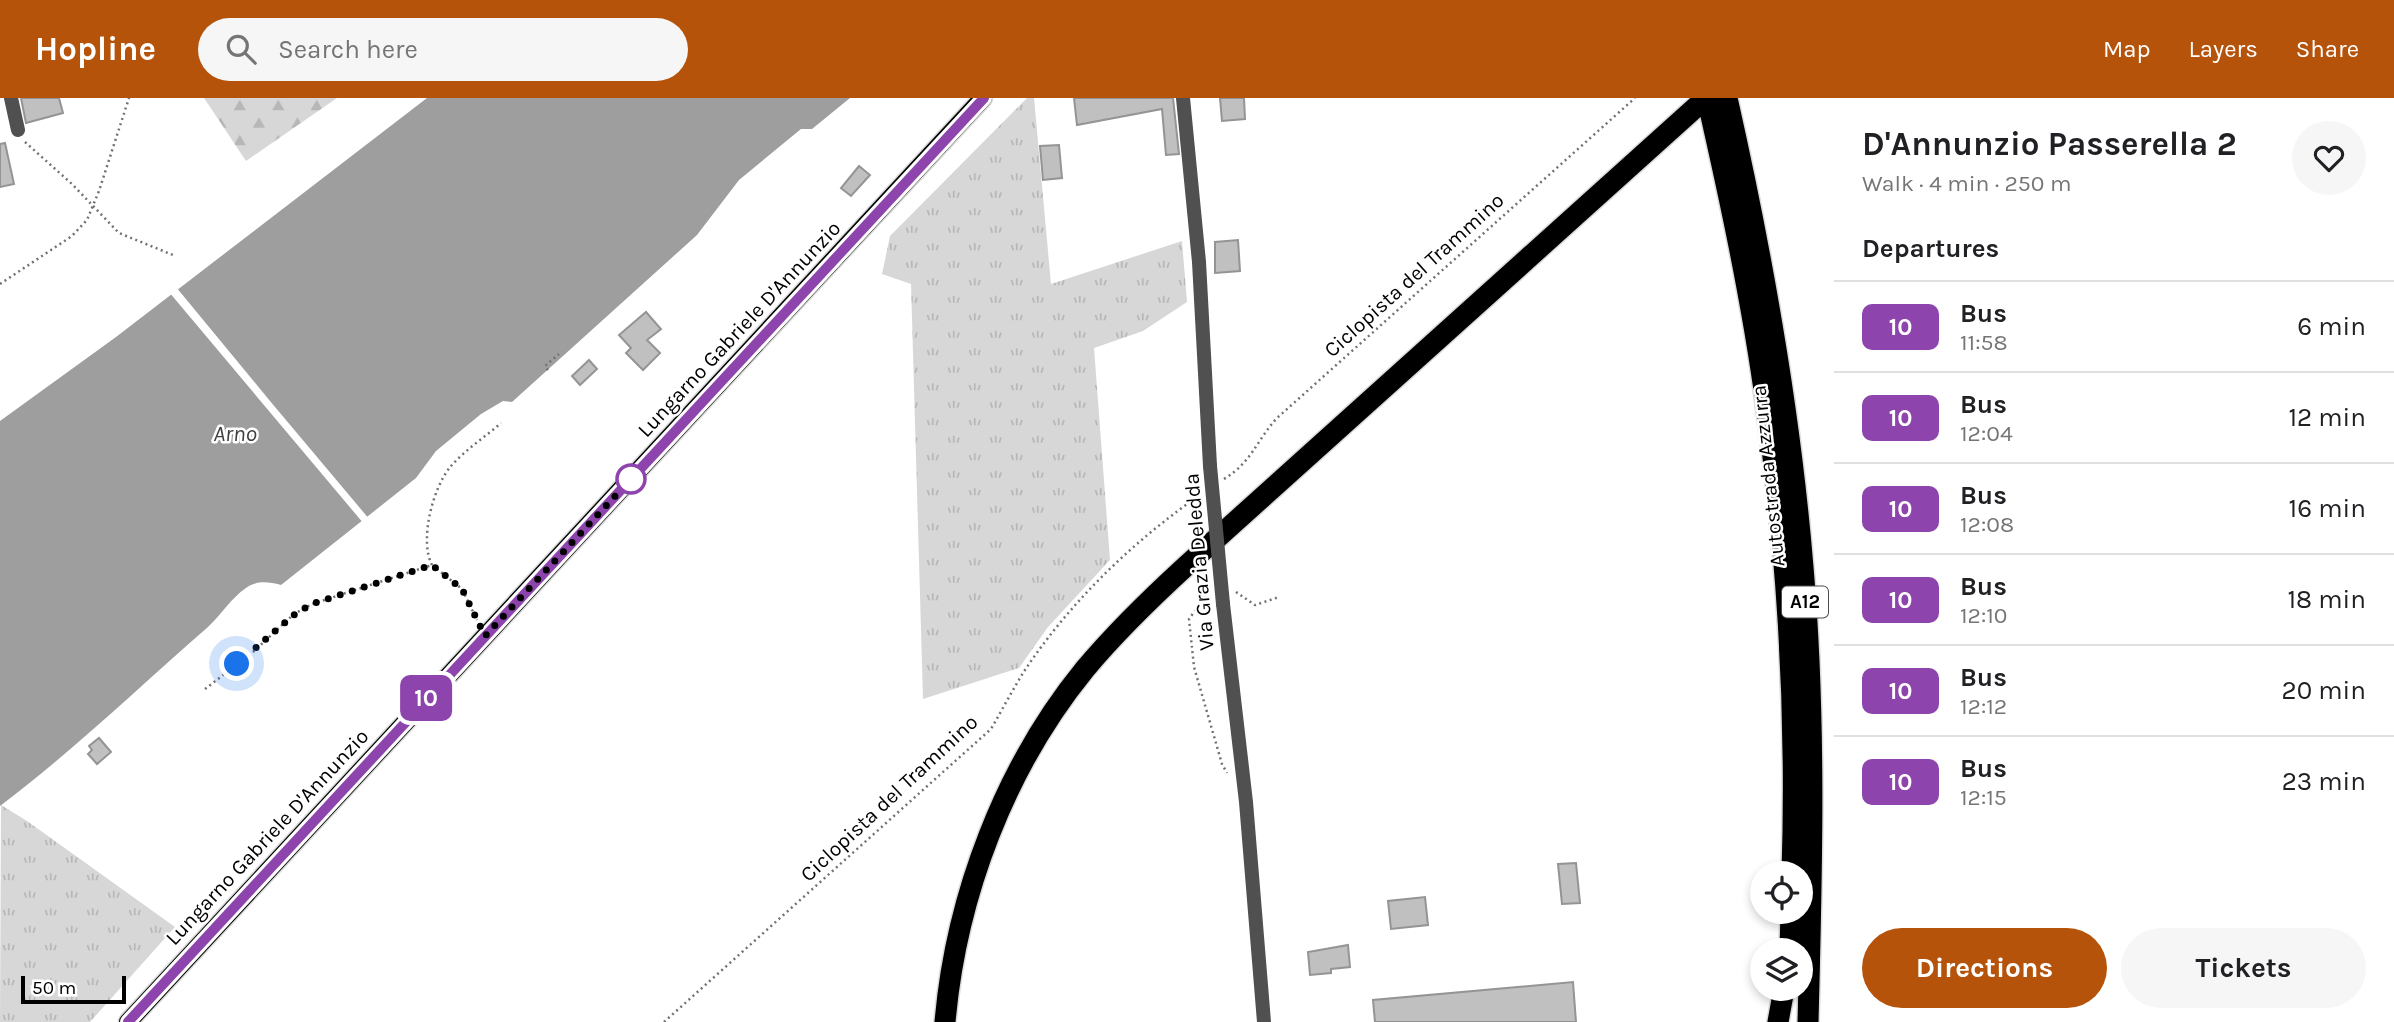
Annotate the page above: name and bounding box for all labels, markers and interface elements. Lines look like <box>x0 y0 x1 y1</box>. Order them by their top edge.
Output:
search box <box>198 18 688 81</box>
text: Hopline <box>35 30 156 68</box>
icon: search <box>222 30 260 68</box>
text: Search here <box>278 34 418 65</box>
text: Map <box>2103 35 2151 63</box>
text: Layers <box>2189 35 2258 63</box>
text: Share <box>2296 35 2359 63</box>
button: heart <box>2292 121 2366 195</box>
text: D'Annunzio Passerella 2 <box>1862 125 2237 163</box>
text: Walk · 4 min · 250 m <box>1862 170 2071 197</box>
street label: Ciclopista del Trammino <box>1319 188 1509 362</box>
street label: Lungarno Gabriele D'Annunzio <box>633 216 845 442</box>
text: Departures <box>1862 233 1999 264</box>
text: Bus <box>1960 298 2007 329</box>
text: 6 min <box>2297 311 2366 342</box>
text: 10 <box>1889 313 1912 341</box>
text: 11:58 <box>1960 329 2008 356</box>
street label: Autostrada Azzurra <box>1747 384 1789 568</box>
text: Bus <box>1960 389 2007 420</box>
text: 12 min <box>2288 402 2366 433</box>
text: 10 <box>1889 404 1912 432</box>
water label: Arno <box>213 420 257 447</box>
text: 12:04 <box>1960 420 2013 447</box>
unlabelled marker <box>616 464 646 494</box>
street label: Via Grazia Deledda <box>1179 472 1219 652</box>
text: Bus <box>1960 480 2007 511</box>
text: 16 min <box>2289 493 2366 524</box>
text: 10 <box>1889 495 1912 523</box>
text: 12:08 <box>1960 511 2014 538</box>
text: Bus <box>1960 571 2007 602</box>
text: 18 min <box>2287 584 2366 615</box>
text: 10 <box>1889 586 1912 614</box>
road number: A12 <box>1782 587 1828 618</box>
text: 12:10 <box>1960 602 2007 629</box>
your location <box>219 646 254 681</box>
text: Bus <box>1960 662 2007 693</box>
line badge: 10 <box>394 675 458 721</box>
text: 20 min <box>2282 675 2366 706</box>
text: 10 <box>1889 677 1912 705</box>
text: 10 <box>414 684 438 712</box>
text: 12:12 <box>1960 693 2007 720</box>
street label: Ciclopista del Trammino <box>796 710 982 886</box>
street label: Lungarno Gabriele D'Annunzio <box>161 724 373 950</box>
text: Bus <box>1960 753 2007 784</box>
text: 23 min <box>2282 766 2366 797</box>
text: 10 <box>1889 768 1912 796</box>
text: 12:15 <box>1960 784 2007 811</box>
map controls <box>1750 861 1813 1001</box>
button: locate <box>1750 861 1813 924</box>
button: Directions <box>1862 928 2107 1008</box>
button: Tickets <box>2121 928 2366 1008</box>
button: layers <box>1750 938 1813 1001</box>
scale bar <box>21 973 126 1005</box>
text: 50 m <box>32 977 76 999</box>

